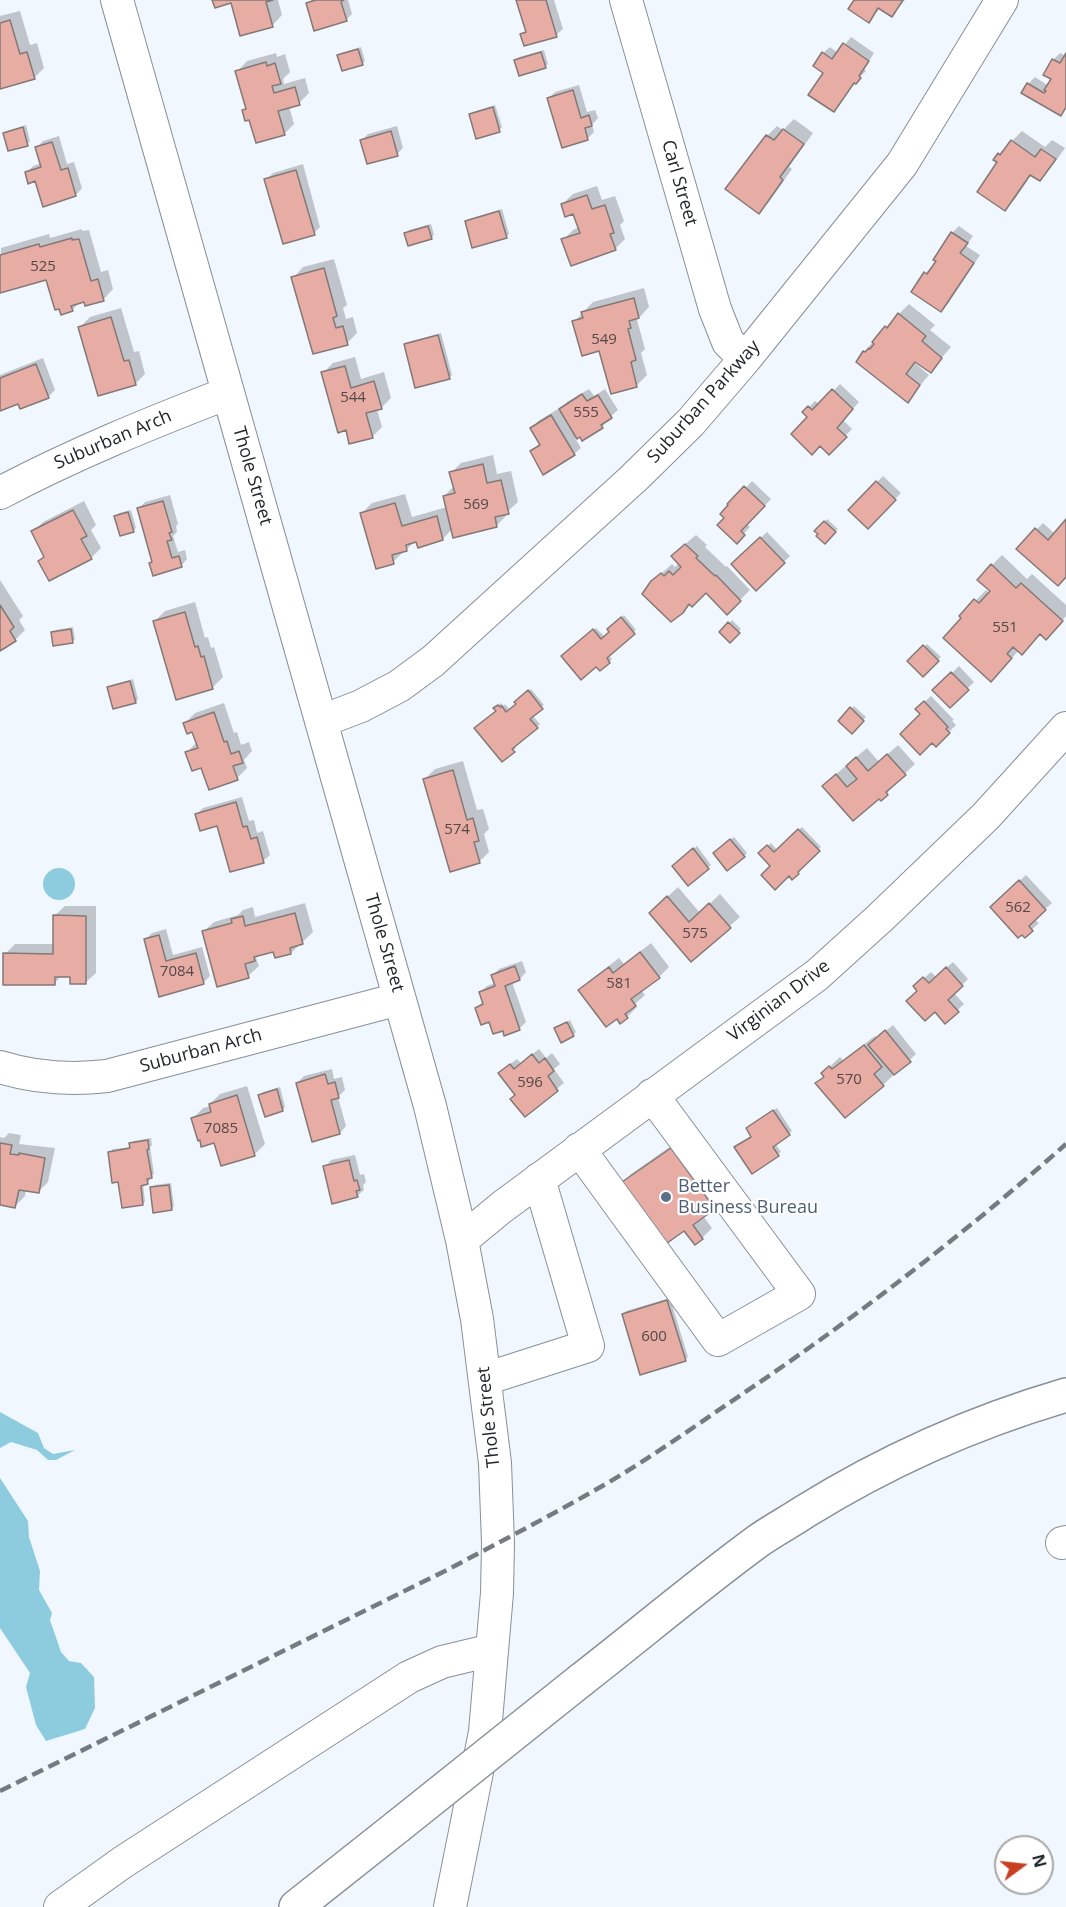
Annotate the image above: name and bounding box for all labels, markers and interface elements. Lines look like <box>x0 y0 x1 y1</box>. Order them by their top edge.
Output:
street label: Carl Street <box>656 138 702 228</box>
house number: 525 <box>30 258 56 276</box>
house number: 549 <box>591 331 617 349</box>
street label: Suburban Parkway <box>643 336 765 468</box>
house number: 544 <box>340 389 366 407</box>
house number: 555 <box>573 404 599 422</box>
street label: Suburban Arch <box>51 406 175 474</box>
street label: Thole Street <box>228 424 276 528</box>
house number: 569 <box>463 496 489 514</box>
house number: 551 <box>992 619 1018 637</box>
house number: 574 <box>444 821 470 839</box>
street label: Thole Street <box>360 891 408 995</box>
house number: 562 <box>1005 899 1031 917</box>
house number: 575 <box>682 925 708 943</box>
street label: Virginian Drive <box>724 956 834 1046</box>
house number: 7084 <box>160 963 194 981</box>
house number: 581 <box>606 975 632 993</box>
street label: Suburban Arch <box>138 1024 264 1078</box>
house number: 570 <box>836 1071 862 1089</box>
house number: 596 <box>517 1074 543 1092</box>
house number: 7085 <box>204 1120 238 1138</box>
place label: Better Business Bureau <box>678 1176 818 1218</box>
marker: Better Business Bureau <box>659 1190 673 1204</box>
house number: 600 <box>641 1328 667 1346</box>
street label: Thole Street <box>473 1365 505 1469</box>
north arrow <box>994 1835 1054 1895</box>
text: N <box>1027 1852 1052 1870</box>

